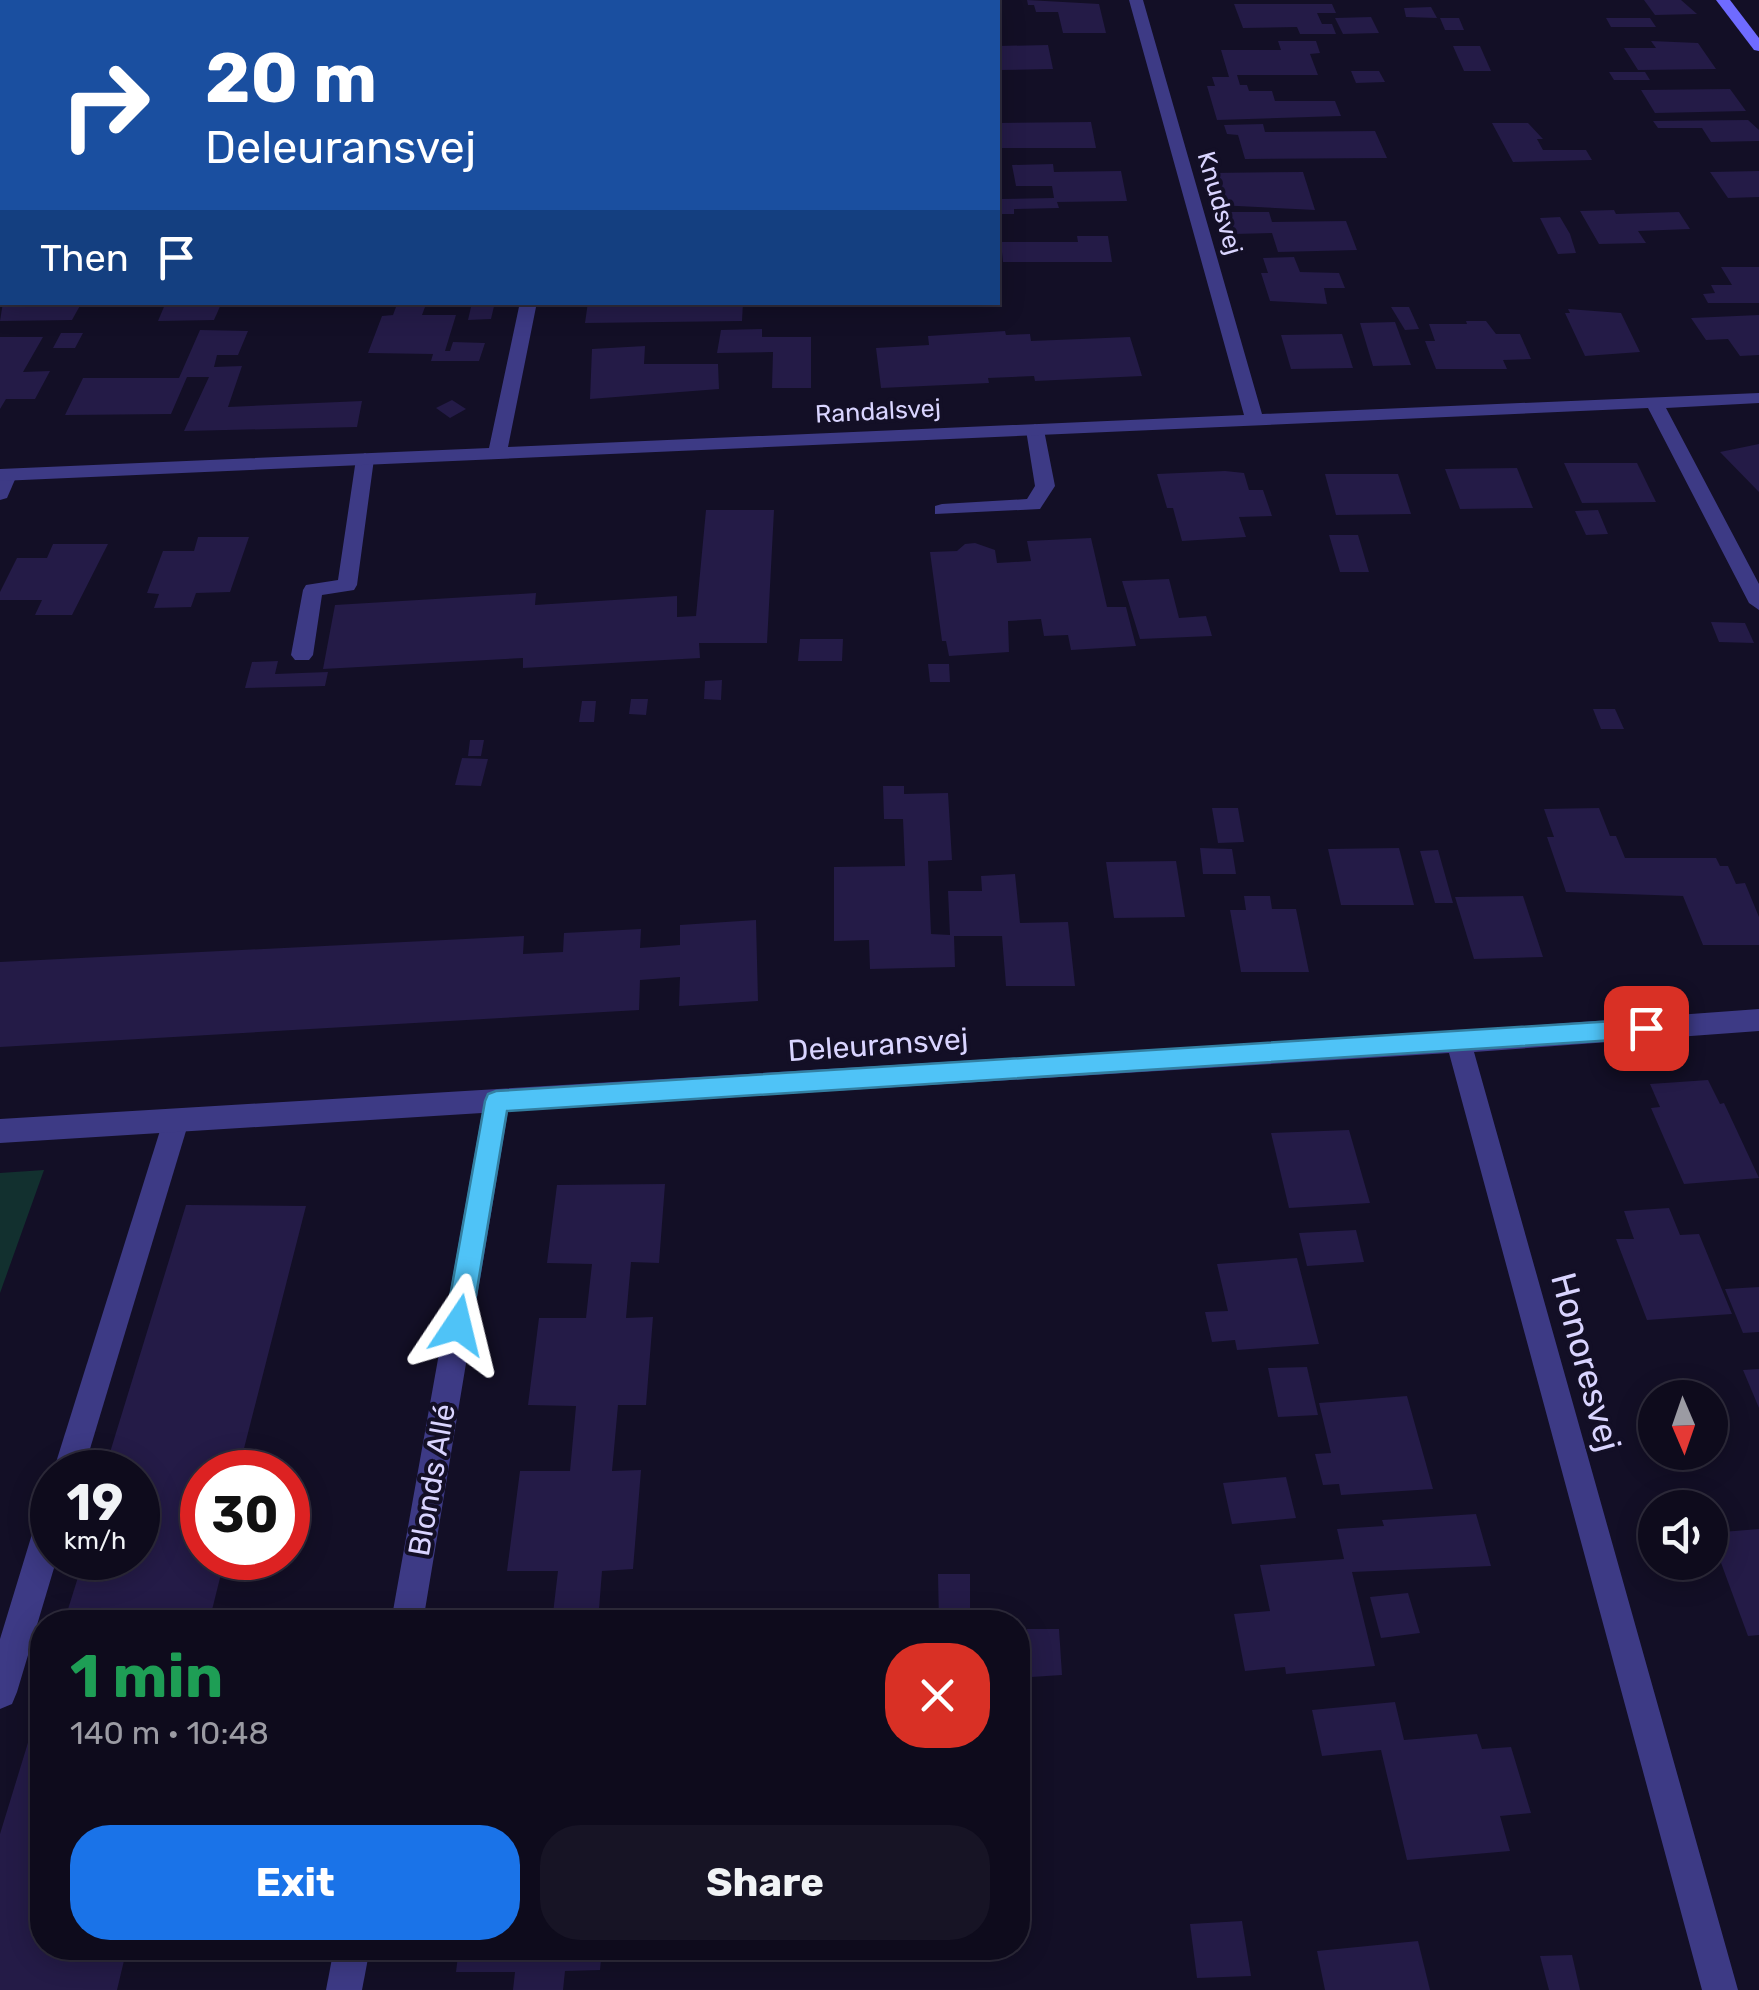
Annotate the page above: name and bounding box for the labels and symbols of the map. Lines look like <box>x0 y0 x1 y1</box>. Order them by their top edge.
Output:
street label: Knudsvej <box>1191 148 1249 258</box>
street label: Randalsvej <box>814 393 942 429</box>
pin <box>1604 986 1689 1071</box>
street label: Deleuransvej <box>787 1021 969 1069</box>
street label: Honoresvej <box>1542 1268 1630 1456</box>
position arrow <box>406 1273 510 1377</box>
north arrow <box>1638 1380 1728 1470</box>
street label: Blonds Allé <box>401 1401 463 1559</box>
speed limit sign: 30 <box>180 1450 310 1580</box>

